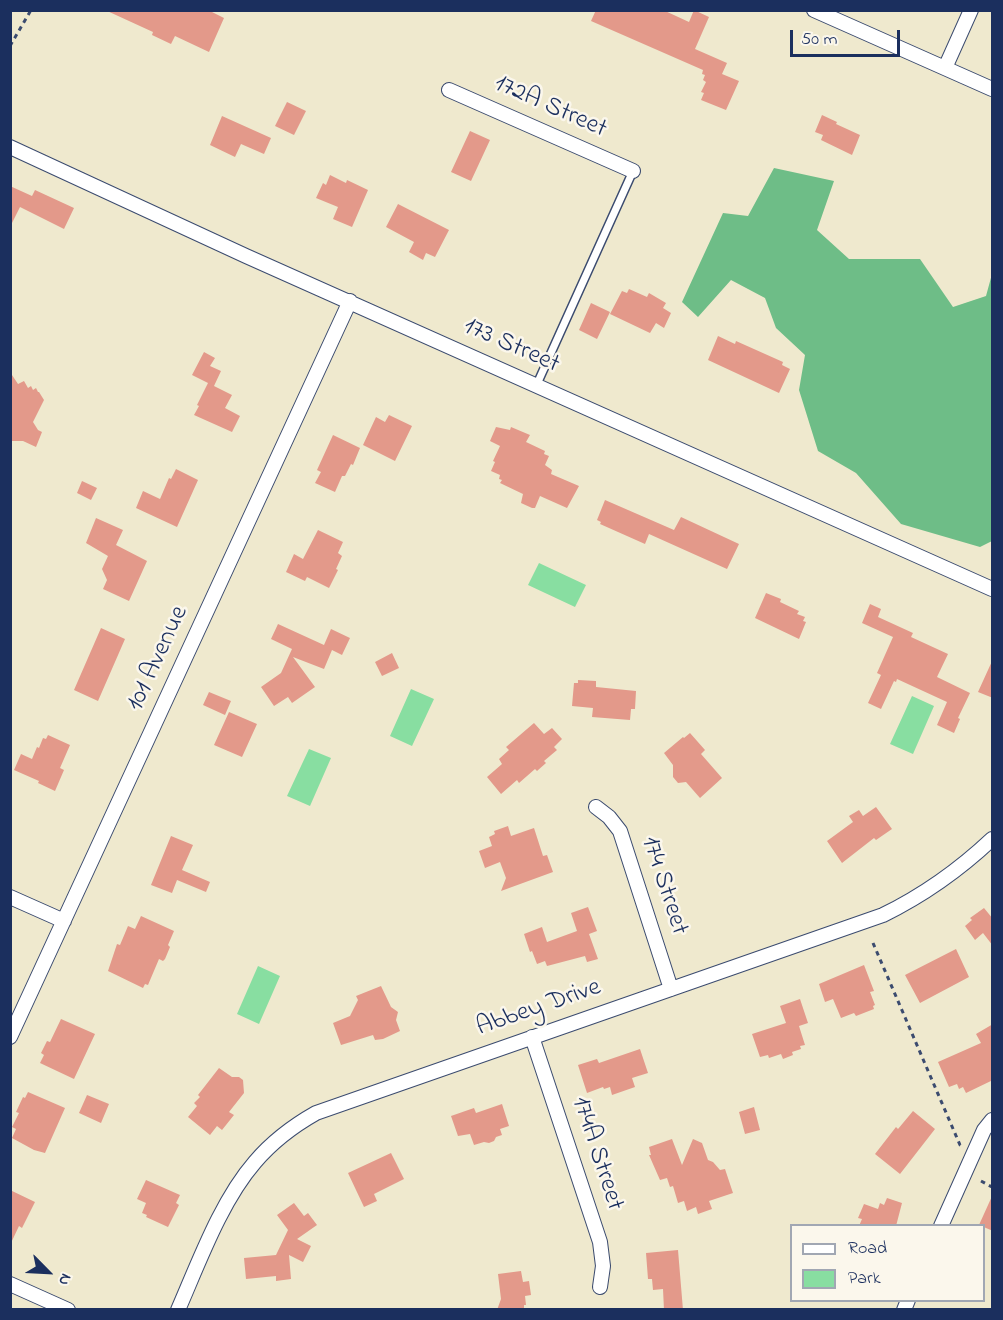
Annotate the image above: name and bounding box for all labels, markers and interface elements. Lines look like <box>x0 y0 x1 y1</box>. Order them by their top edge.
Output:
scale bar <box>793 18 902 56</box>
text: 50 m <box>801 27 838 53</box>
street label: 172A Street <box>489 69 611 147</box>
street label: 173 Street <box>458 312 564 382</box>
street label: 101 Avenue <box>121 602 197 716</box>
street label: 174 Street <box>632 833 694 939</box>
street label: Abbey Drive <box>473 973 605 1045</box>
street label: 174A Street <box>563 1093 629 1215</box>
legend <box>790 1224 985 1302</box>
text: Road <box>848 1236 887 1262</box>
north arrow <box>18 1242 78 1302</box>
text: Park <box>848 1266 881 1292</box>
text: N <box>51 1270 78 1289</box>

